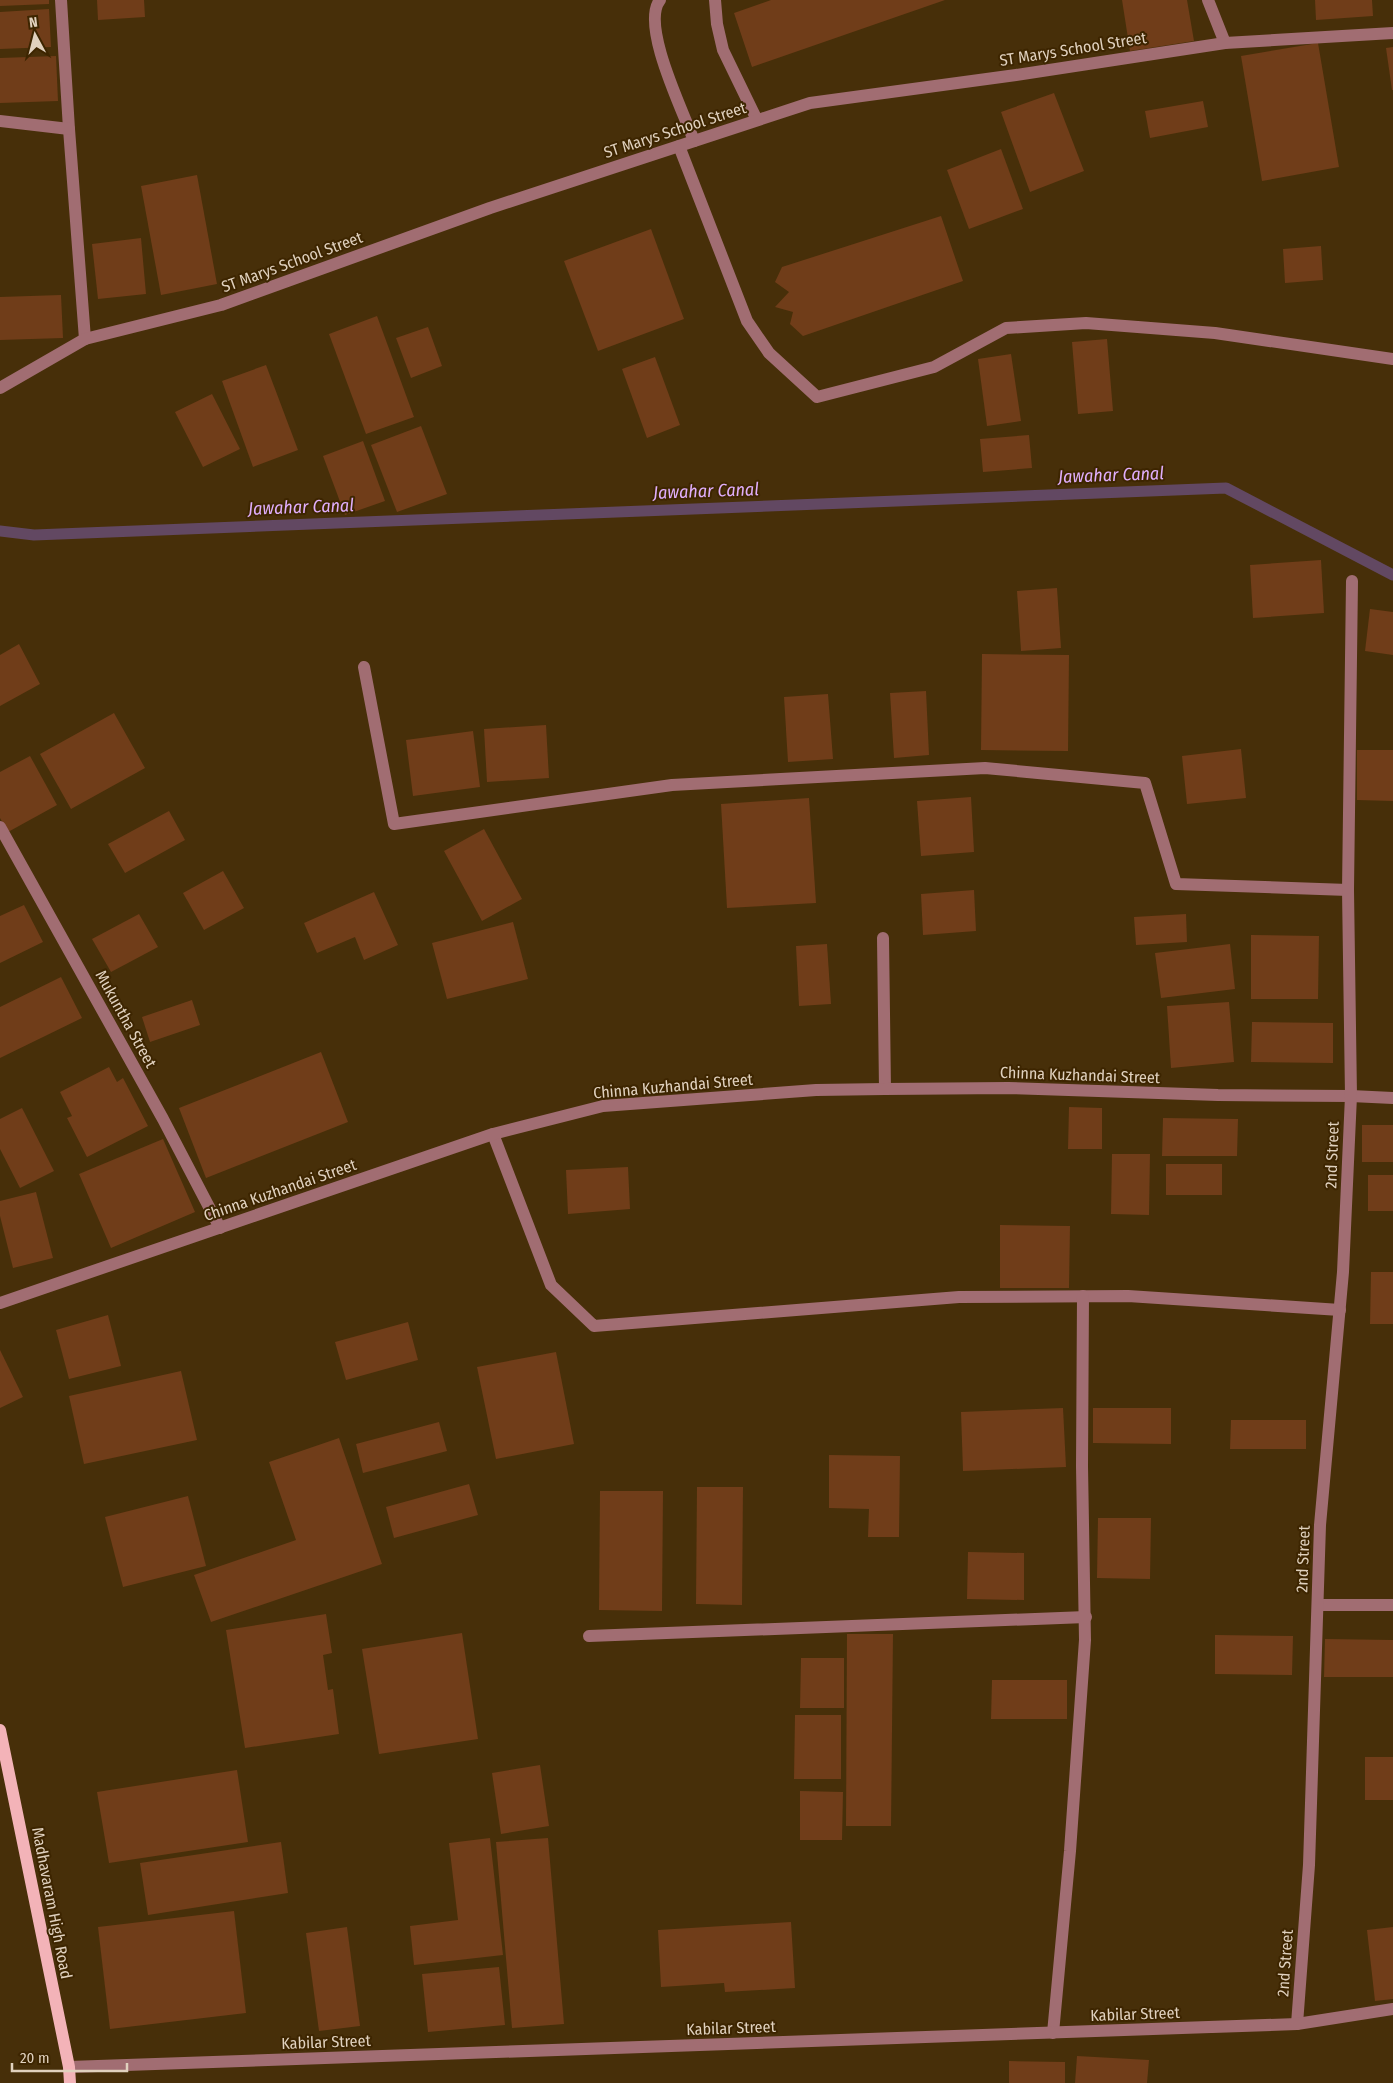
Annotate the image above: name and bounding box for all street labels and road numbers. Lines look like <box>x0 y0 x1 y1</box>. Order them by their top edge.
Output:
street label: ST Marys School Street <box>998 28 1149 70</box>
street label: ST Marys School Street <box>601 98 749 162</box>
street label: ST Marys School Street <box>219 227 366 296</box>
street label: Mukuntha Street <box>91 967 161 1072</box>
street label: Chinna Kuzhandai Street <box>1000 1063 1161 1087</box>
street label: Chinna Kuzhandai Street <box>592 1069 754 1102</box>
street label: 2nd Street <box>1321 1120 1343 1189</box>
street label: Chinna Kuzhandai Street <box>201 1155 360 1225</box>
street label: 2nd Street <box>1292 1524 1314 1593</box>
street label: Madhavaram High Road <box>28 1826 76 1980</box>
street label: 2nd Street <box>1273 1928 1297 1997</box>
street label: Kabilar Street <box>1090 2003 1181 2025</box>
street label: Kabilar Street <box>686 2017 777 2039</box>
street label: Kabilar Street <box>281 2031 372 2053</box>

